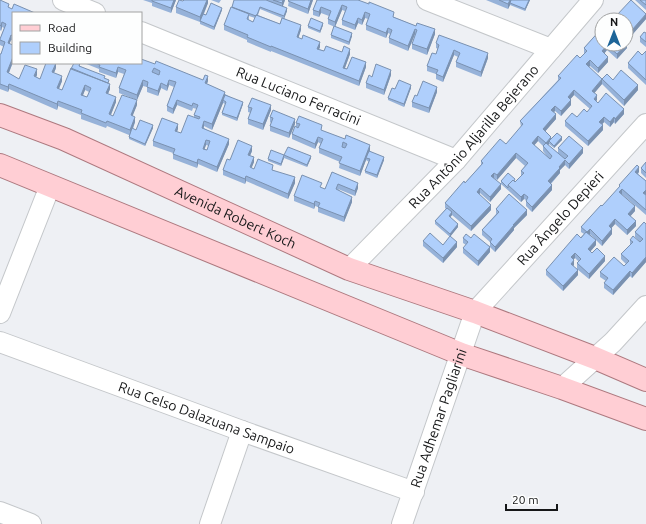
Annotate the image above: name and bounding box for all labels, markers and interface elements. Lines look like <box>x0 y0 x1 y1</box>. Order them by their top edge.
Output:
legend <box>12 12 142 64</box>
north arrow <box>594 12 634 52</box>
text: N <box>610 16 618 28</box>
text: Road <box>48 21 76 34</box>
text: Building <box>48 41 92 54</box>
street label: Rua Antônio Aljarilla Bejerano <box>405 61 542 212</box>
street label: Rua Luciano Ferracini <box>234 64 363 128</box>
street label: Rua Ângelo Depieri <box>514 168 607 268</box>
street label: Avenida Robert Koch <box>173 183 299 252</box>
street label: Rua Adhemar Pagliarini <box>407 347 470 490</box>
street label: Rua Celso Dalazuana Sampaio <box>116 378 297 457</box>
scale bar <box>506 486 557 512</box>
text: 20 m <box>512 493 539 506</box>

